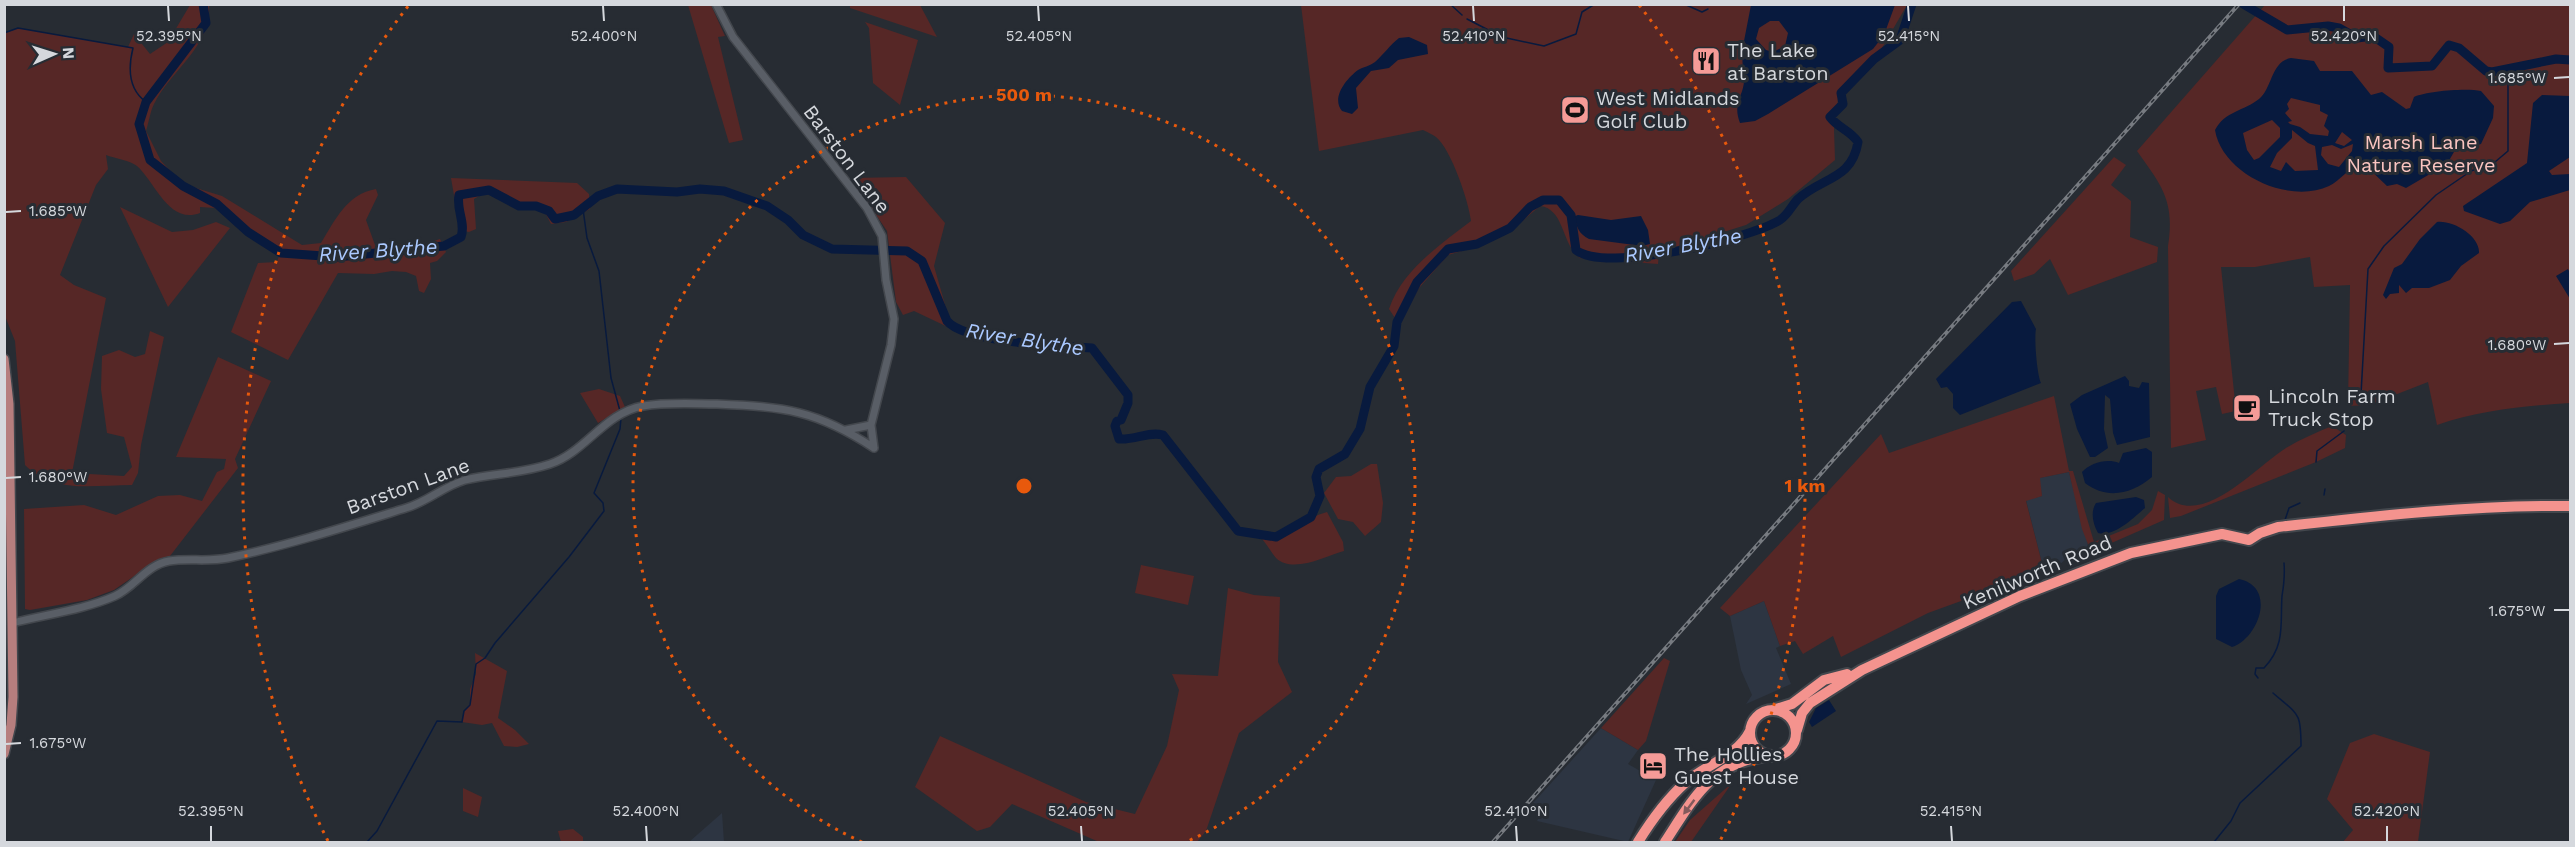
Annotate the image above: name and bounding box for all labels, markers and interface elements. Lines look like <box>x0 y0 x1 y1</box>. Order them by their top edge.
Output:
north arrow <box>24 24 84 84</box>
text: 52.395°N <box>136 27 202 45</box>
text: 52.400°N <box>570 27 638 45</box>
text: 52.405°N <box>1006 27 1072 45</box>
text: 52.410°N <box>1442 27 1506 45</box>
text: 52.415°N <box>1878 27 1940 45</box>
text: 52.420°N <box>2311 27 2377 45</box>
place label: The Lake at Barston <box>1727 38 1829 85</box>
restaurant icon: The Lake at Barston <box>1690 45 1722 77</box>
text: N <box>59 47 78 60</box>
text: 1.685°W <box>2488 69 2546 87</box>
text: 500 m <box>996 84 1052 105</box>
place label: West Midlands Golf Club <box>1596 86 1740 133</box>
sports icon: West Midlands Golf Club <box>1559 94 1591 126</box>
street label: Barston Lane <box>798 100 896 218</box>
park label: Marsh Lane Nature Reserve <box>2346 130 2496 177</box>
text: 1.685°W <box>29 202 87 220</box>
water label: River Blythe <box>1622 222 1744 268</box>
water label: River Blythe <box>318 233 438 267</box>
water label: River Blythe <box>964 317 1086 361</box>
text: 1.680°W <box>2488 336 2546 354</box>
place label: Lincoln Farm Truck Stop <box>2268 384 2396 431</box>
cafe icon: Lincoln Farm Truck Stop <box>2231 392 2263 424</box>
street label: Barston Lane <box>343 453 473 519</box>
text: 1.680°W <box>29 468 87 486</box>
text: 1 km <box>1784 475 1826 496</box>
centre of rings <box>1014 476 1034 496</box>
street label: Kenilworth Road <box>1959 530 2115 614</box>
text: 1.675°W <box>2488 602 2546 620</box>
text: 1.675°W <box>29 734 87 752</box>
place label: The Hollies Guest House <box>1674 742 1799 789</box>
hotel icon: The Hollies Guest House <box>1637 750 1669 782</box>
one-way arrow <box>1683 800 1695 815</box>
text: 52.395°N <box>178 802 244 820</box>
text: 52.400°N <box>612 802 680 820</box>
text: 52.405°N <box>1048 802 1114 820</box>
text: 52.410°N <box>1484 802 1548 820</box>
text: 52.415°N <box>1920 802 1982 820</box>
text: 52.420°N <box>2354 802 2420 820</box>

